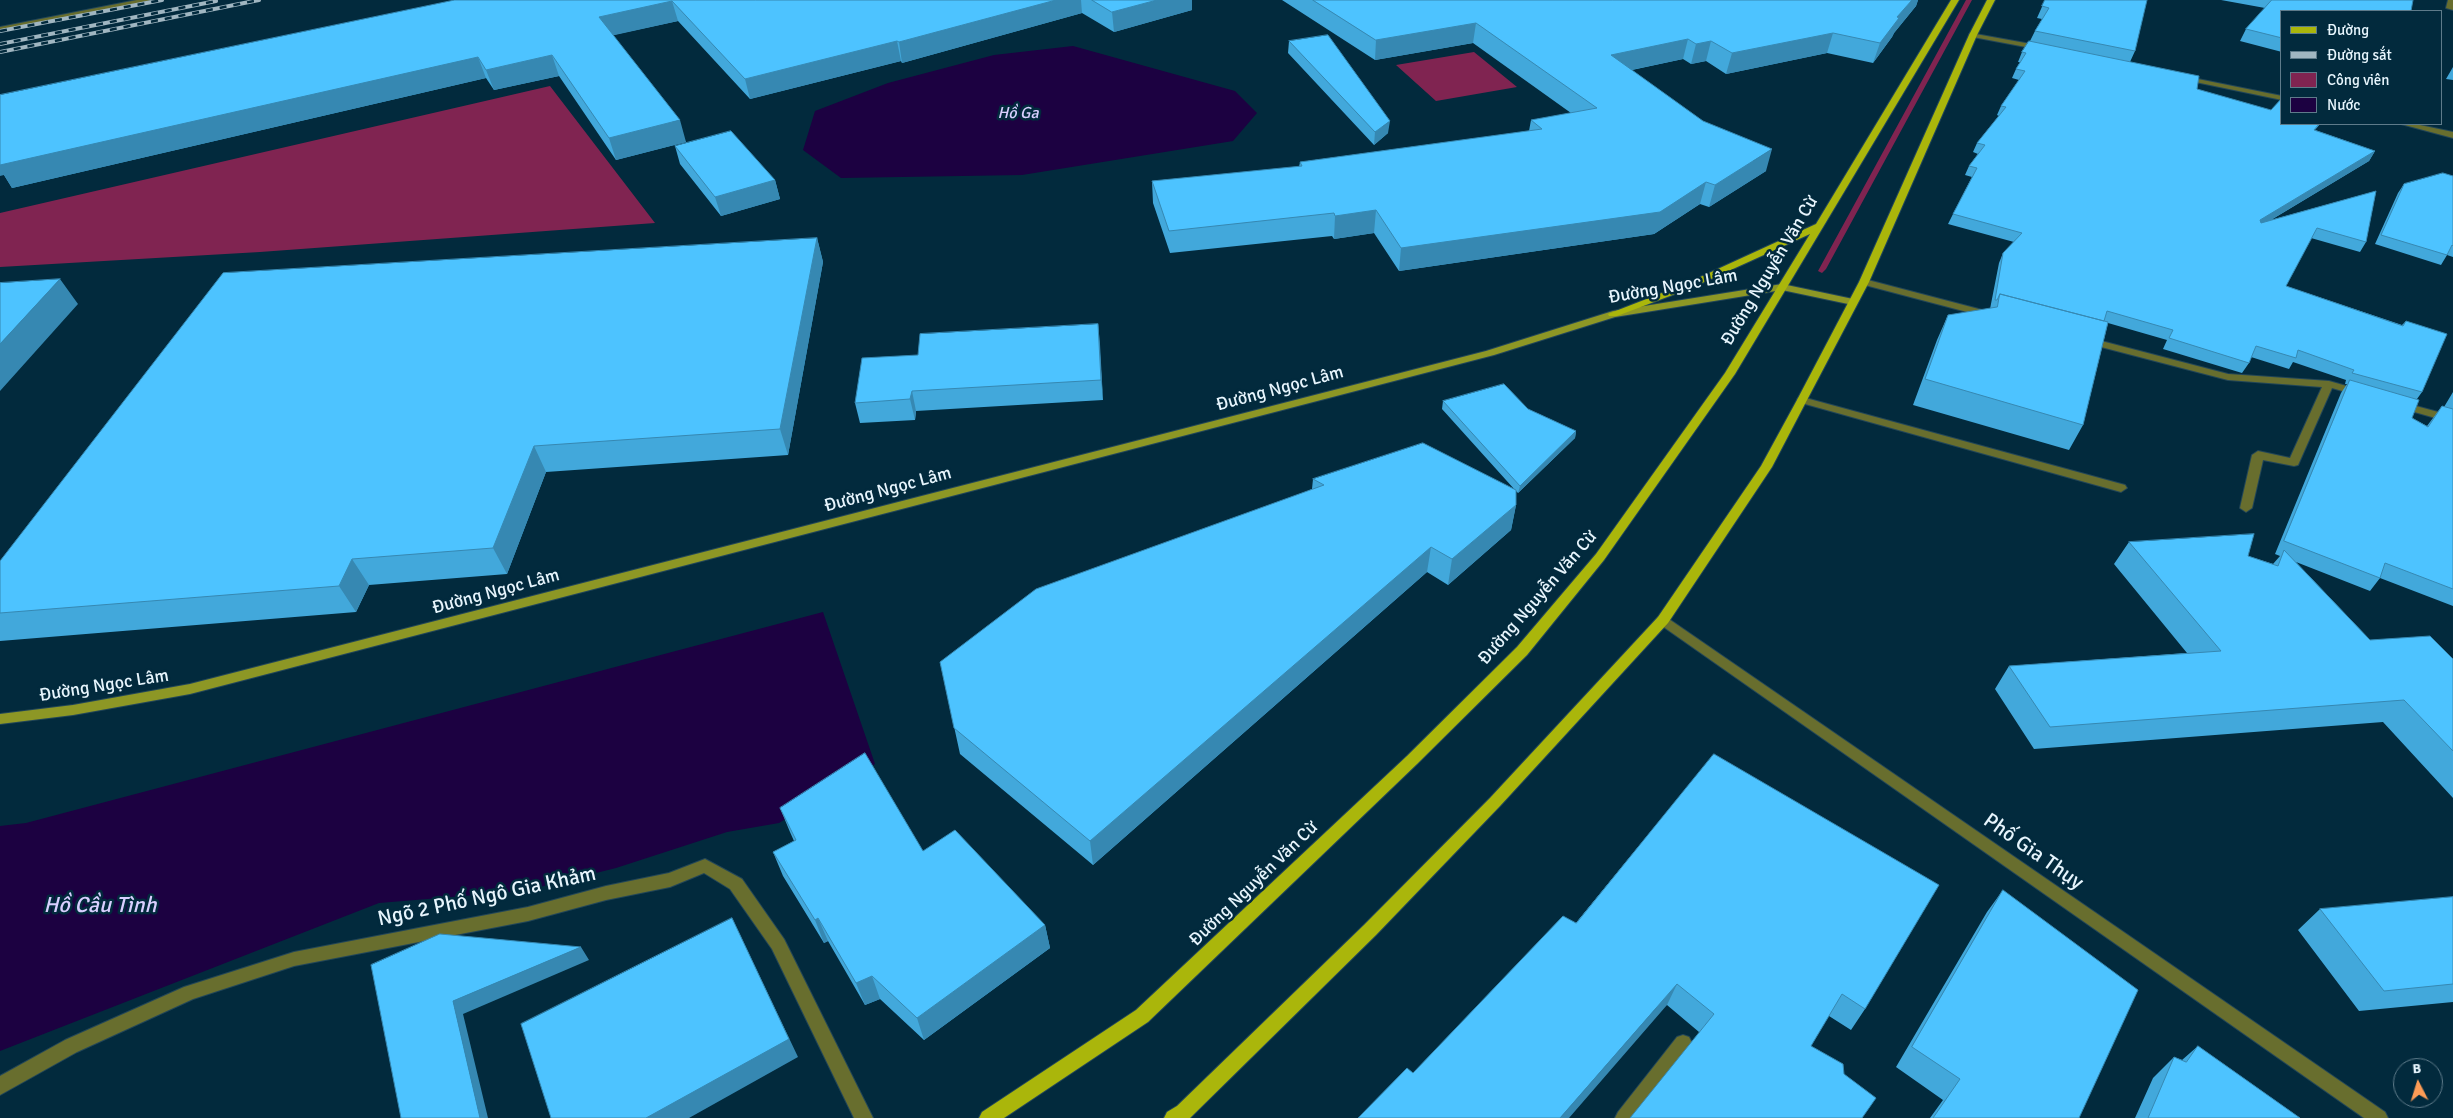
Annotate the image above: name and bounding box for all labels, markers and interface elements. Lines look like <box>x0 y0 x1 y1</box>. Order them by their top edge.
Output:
legend <box>2280 10 2443 125</box>
text: Đường <box>2327 21 2369 39</box>
text: Đường sắt <box>2327 46 2392 64</box>
text: Công viên <box>2327 71 2390 89</box>
text: Nước <box>2327 96 2360 114</box>
water label: Hồ Ga <box>997 104 1039 124</box>
street label: Đường Nguyễn Văn Cừ <box>1717 192 1823 350</box>
street label: Đường Ngọc Lâm <box>1607 265 1739 309</box>
street label: Đường Ngọc Lâm <box>1214 362 1346 416</box>
street label: Đường Ngọc Lâm <box>822 463 954 517</box>
street label: Đường Nguyễn Văn Cừ <box>1474 527 1602 669</box>
street label: Đường Ngọc Lâm <box>430 565 562 619</box>
street label: Đường Ngọc Lâm <box>38 665 170 707</box>
street label: Phố Gia Thụy <box>1978 808 2088 896</box>
street label: Đường Nguyễn Văn Cừ <box>1185 817 1323 951</box>
street label: Ngõ 2 Phố Ngô Gia Khảm <box>376 862 598 932</box>
water label: Hồ Cầu Tình <box>43 893 157 919</box>
north arrow <box>2393 1058 2443 1108</box>
text: B <box>2412 1060 2422 1077</box>

